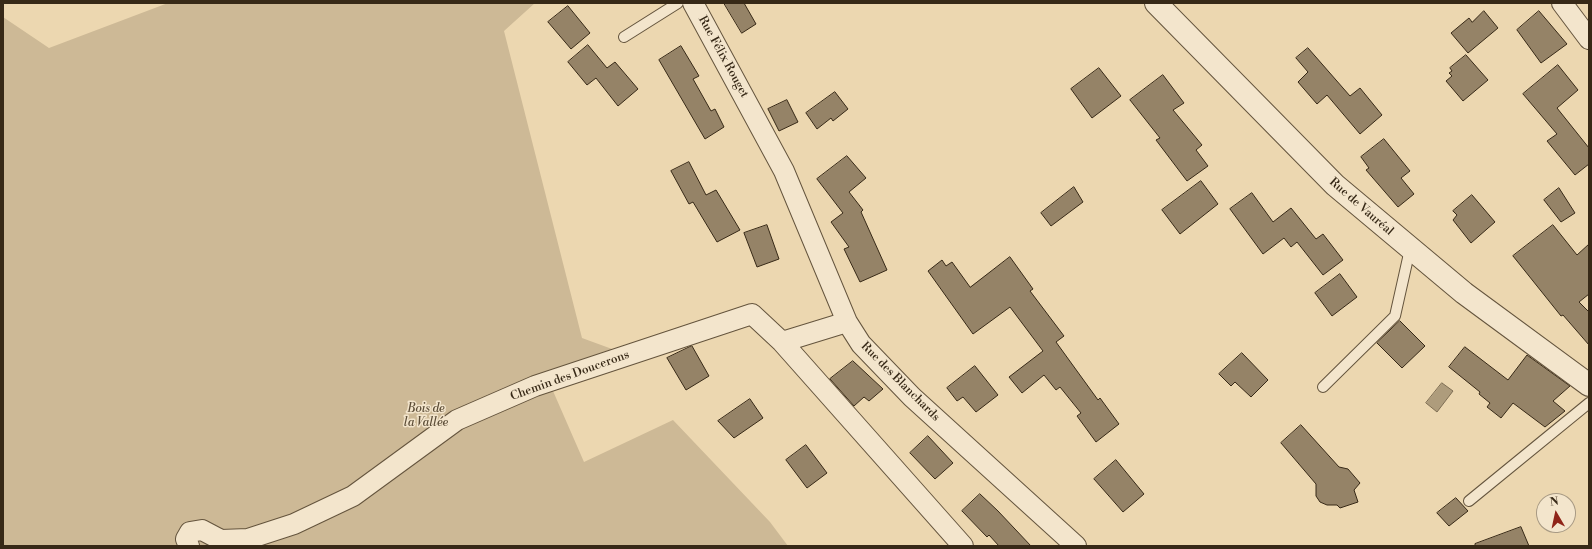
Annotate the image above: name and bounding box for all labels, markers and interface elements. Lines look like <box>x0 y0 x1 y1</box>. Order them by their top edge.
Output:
street label: Rue Félix Rouget <box>695 14 751 100</box>
street label: Rue de Vauréal <box>1326 175 1396 239</box>
street label: Rue des Blanchards <box>857 339 943 425</box>
street label: Chemin des Doucerons <box>509 348 631 404</box>
park label: Bois de la Vallée <box>404 402 448 430</box>
north arrow <box>1536 493 1576 533</box>
text: N <box>1549 495 1560 510</box>

